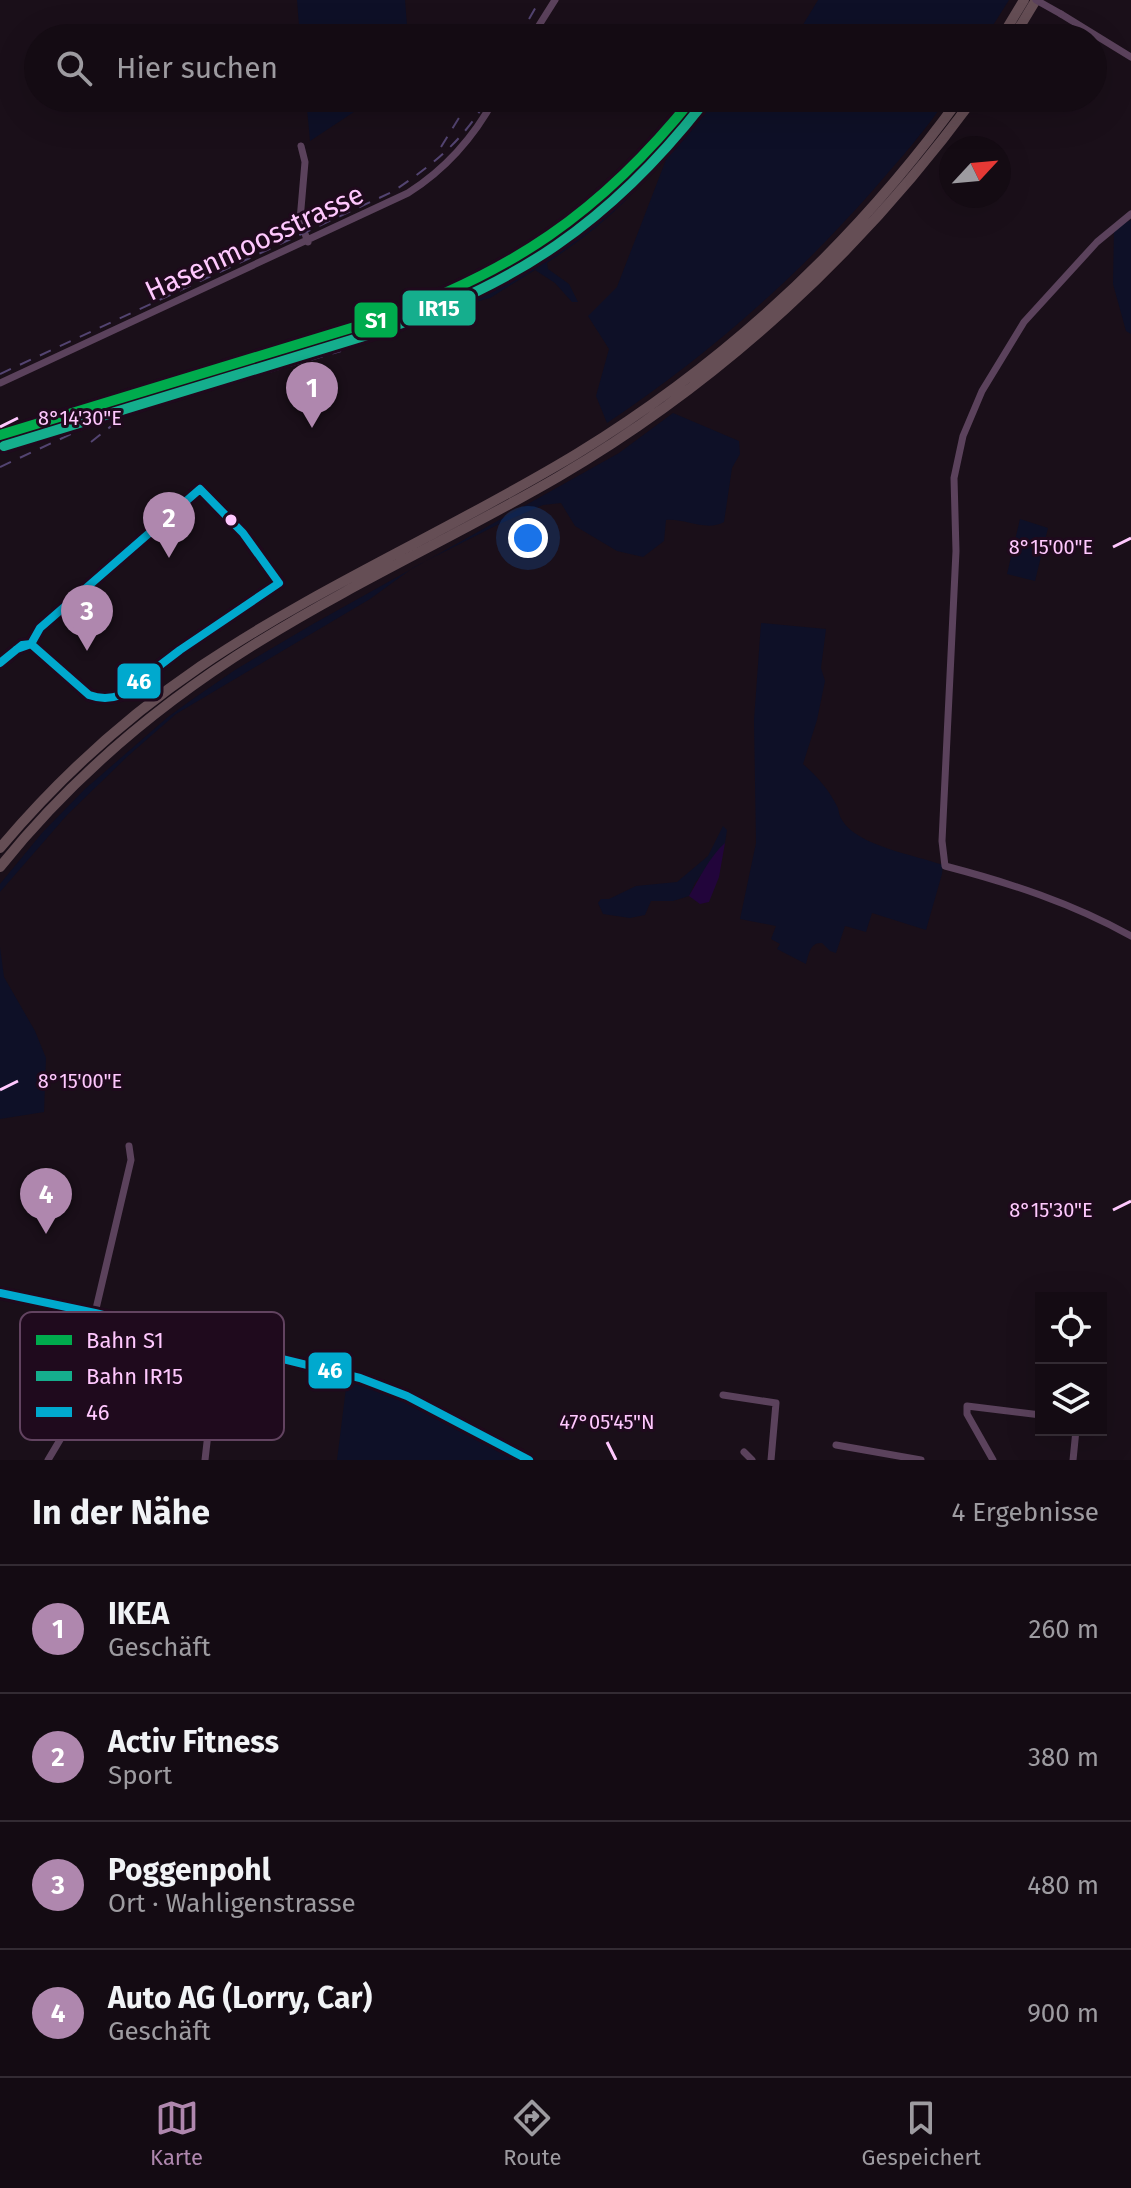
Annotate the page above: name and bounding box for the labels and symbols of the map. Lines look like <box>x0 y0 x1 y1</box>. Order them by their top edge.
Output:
north arrow <box>939 136 1011 208</box>
street label: Hasenmoosstrasse <box>140 177 369 308</box>
line badge: IR15 <box>401 289 477 327</box>
text: IR15 <box>418 295 460 322</box>
line badge: S1 <box>353 301 399 339</box>
text: S1 <box>365 307 387 334</box>
pin: 1 <box>286 362 338 428</box>
text: 8°14'30"E <box>38 406 122 430</box>
pin: 2 <box>143 492 195 558</box>
unlabelled marker <box>223 512 239 528</box>
your location <box>508 518 548 558</box>
text: 8°15'00"E <box>1009 535 1093 559</box>
pin: 3 <box>61 585 113 651</box>
line badge: 46 <box>116 662 162 700</box>
text: 46 <box>127 668 151 695</box>
text: 8°15'00"E <box>38 1069 122 1093</box>
pin: 4 <box>20 1168 72 1234</box>
text: 8°15'30"E <box>1009 1198 1093 1222</box>
legend <box>20 1312 284 1440</box>
text: Bahn S1 <box>86 1327 164 1354</box>
line badge: 46 <box>307 1351 353 1390</box>
text: 46 <box>318 1357 342 1384</box>
text: Bahn IR15 <box>86 1363 183 1390</box>
text: 46 <box>86 1399 109 1426</box>
text: 47°05'45"N <box>559 1410 655 1434</box>

